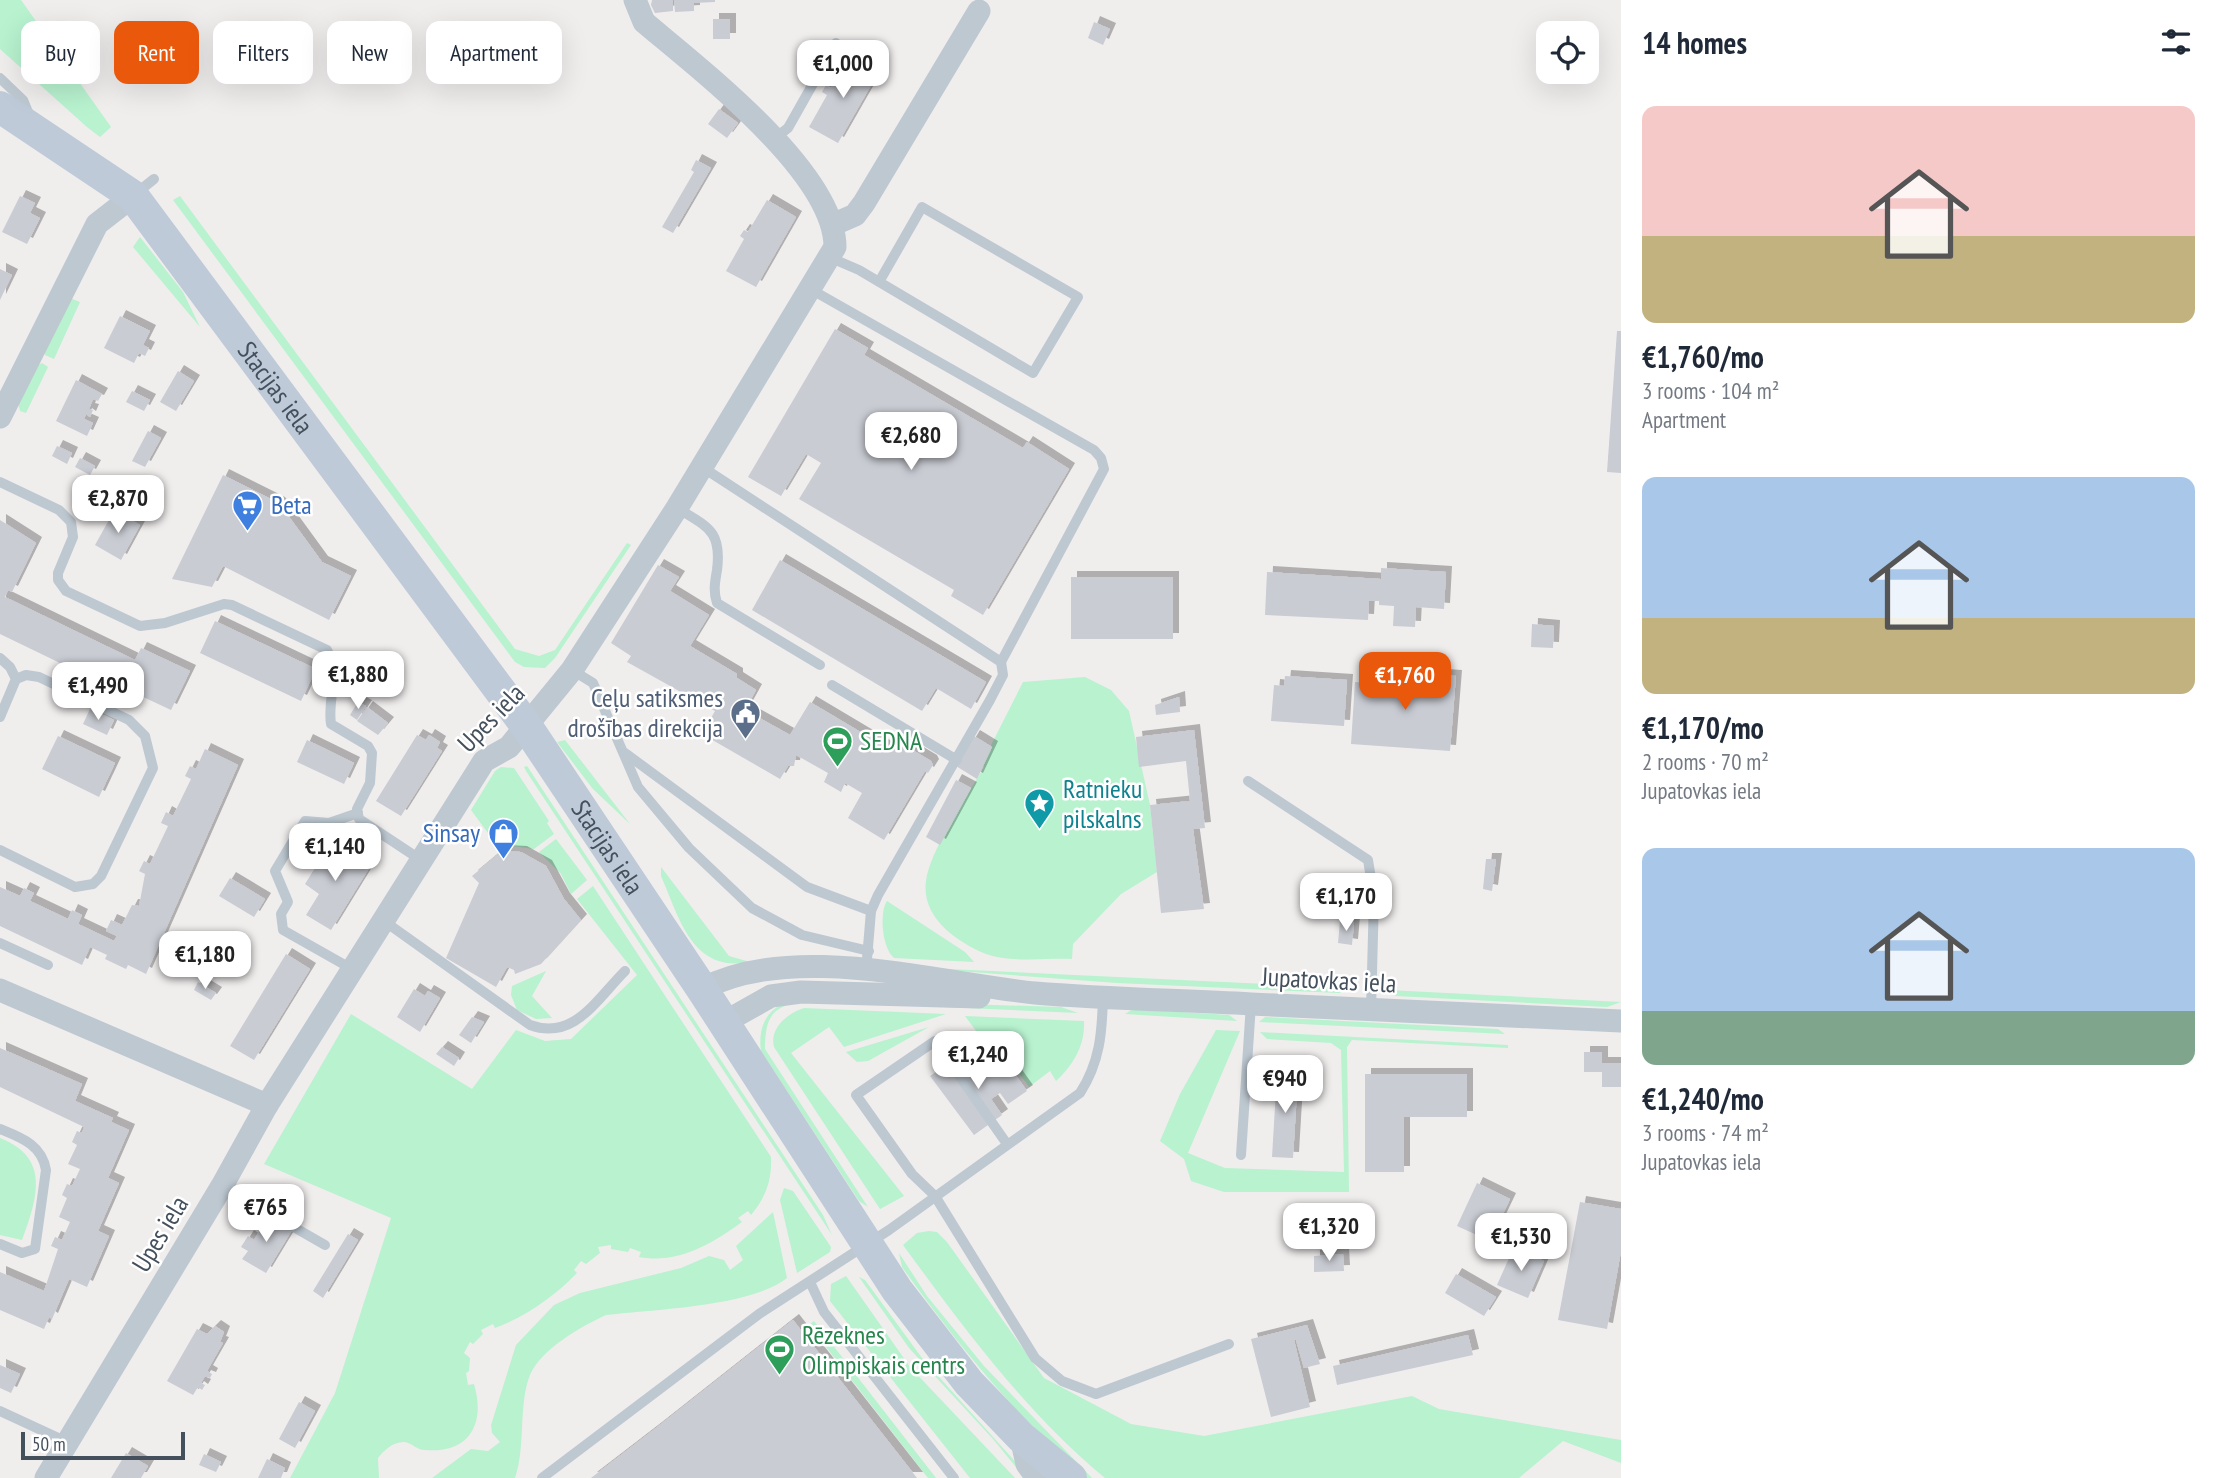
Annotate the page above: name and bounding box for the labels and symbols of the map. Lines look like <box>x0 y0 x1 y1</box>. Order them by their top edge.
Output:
pin: €1,000 <box>786 41 900 100</box>
street label: Stacijas iela <box>231 335 321 440</box>
pin: €2,680 <box>854 412 968 472</box>
pin: €2,870 <box>61 476 175 535</box>
supermarket icon: Beta <box>231 488 265 532</box>
place label: Beta <box>271 488 312 521</box>
pin: €1,880 <box>301 652 415 711</box>
pin: €1,760 <box>1348 652 1462 712</box>
pin: €1,490 <box>41 662 155 722</box>
street label: Upes iela <box>450 676 531 759</box>
place label: Ceļu satiksmes drošības direkcija <box>567 681 723 744</box>
public building icon: Ceļu satiksmes drošības direkcija <box>729 696 763 740</box>
sports icon: SEDNA <box>820 724 854 768</box>
place label: SEDNA <box>860 724 923 757</box>
place label: Ratnieku pilskalns <box>1063 772 1142 835</box>
place icon: Ratnieku pilskalns <box>1023 787 1057 831</box>
street label: Stacijas iela <box>564 794 651 901</box>
place label: Sinsay <box>423 816 480 849</box>
shop icon: Sinsay <box>486 816 520 860</box>
pin: €1,140 <box>278 824 392 883</box>
pin: €1,170 <box>1289 874 1403 933</box>
pin: €1,180 <box>148 932 262 991</box>
street label: Jupatovkas iela <box>1260 959 1397 1000</box>
pin: €1,240 <box>921 1032 1035 1091</box>
pin: €940 <box>1244 1056 1326 1115</box>
pin: €765 <box>225 1184 307 1244</box>
street label: Upes iela <box>124 1190 195 1278</box>
pin: €1,320 <box>1272 1204 1386 1263</box>
pin: €1,530 <box>1464 1214 1578 1273</box>
place label: Rēzeknes Olimpiskais centrs <box>802 1318 965 1381</box>
sports icon: Rēzeknes Olimpiskais centrs <box>762 1333 796 1377</box>
scale bar <box>21 1429 186 1461</box>

